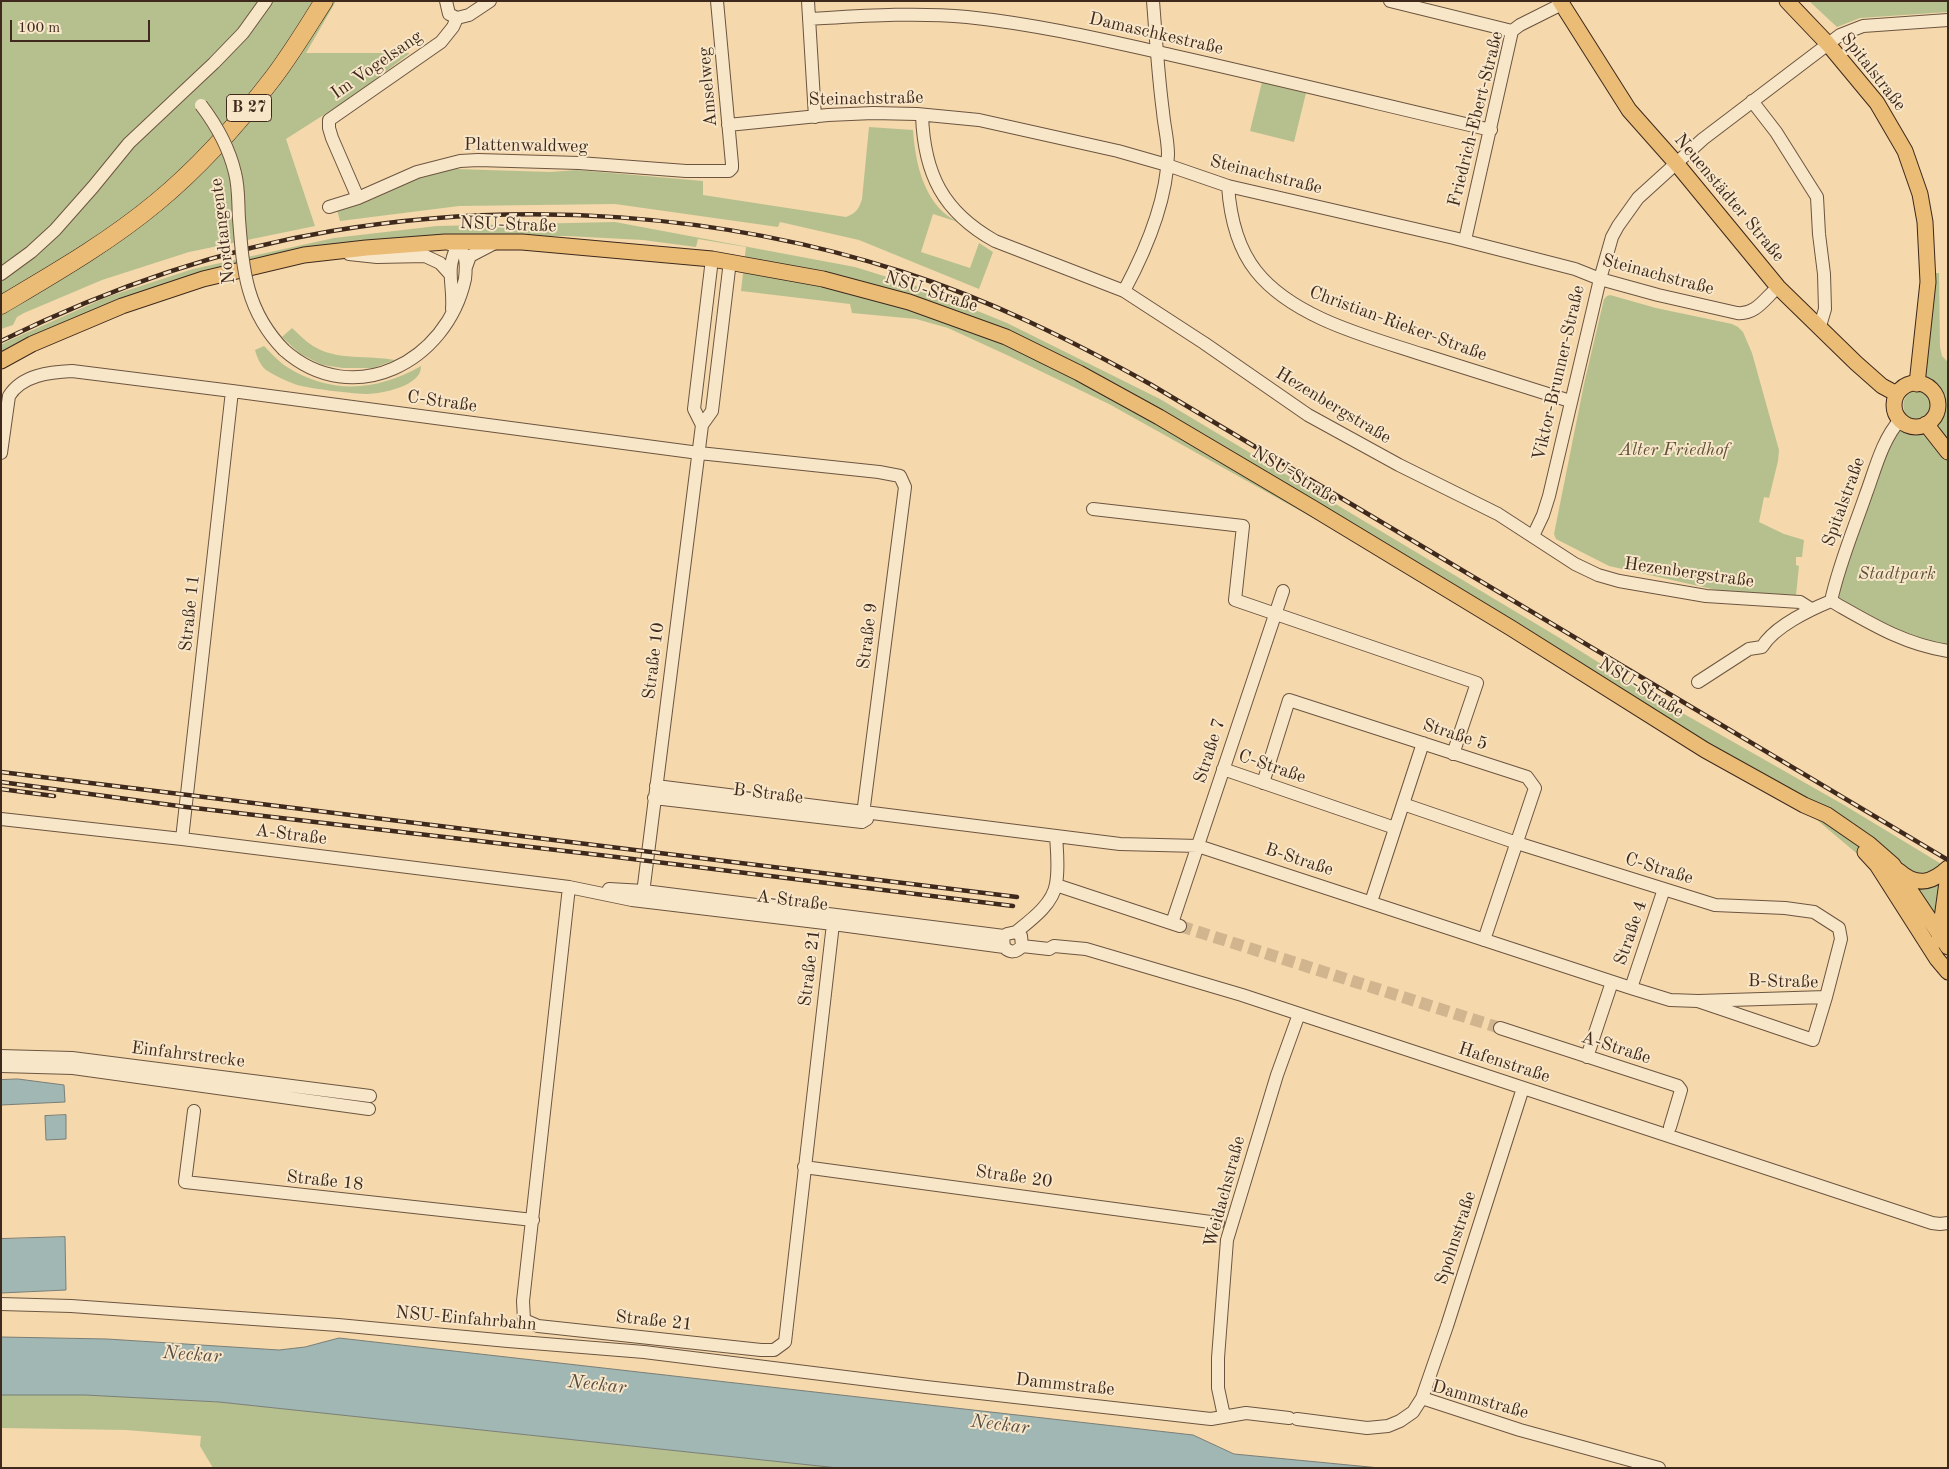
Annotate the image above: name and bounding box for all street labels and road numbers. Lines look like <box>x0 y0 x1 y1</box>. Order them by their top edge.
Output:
street label: Damaschkestraße <box>1087 8 1225 60</box>
street label: Im Vogelsang <box>327 26 427 104</box>
street label: Friedrich-Ebert-Straße <box>1444 29 1508 209</box>
street label: Spitalstraße <box>1836 29 1910 115</box>
street label: Amselweg <box>694 46 722 128</box>
street label: Steinachstraße <box>808 87 924 111</box>
road number: B 27 <box>226 95 272 122</box>
street label: Neuenstädter Straße <box>1669 130 1789 266</box>
street label: Plattenwaldweg <box>464 134 588 158</box>
street label: Steinachstraße <box>1208 151 1324 199</box>
street label: Nordtangente <box>206 177 240 285</box>
street label: NSU-Straße <box>459 213 557 237</box>
street label: Steinachstraße <box>1600 250 1716 300</box>
street label: NSU-Straße <box>882 267 980 317</box>
street label: Christian-Rieker-Straße <box>1306 282 1490 366</box>
street label: Viktor-Brunner-Straße <box>1528 283 1590 463</box>
street label: Hezenbergstraße <box>1271 363 1395 449</box>
street label: C-Straße <box>406 386 478 418</box>
street label: NSU-Straße <box>1248 442 1342 510</box>
street label: Spitalstraße <box>1818 454 1870 550</box>
street label: Hezenbergstraße <box>1623 553 1755 593</box>
street label: Straße 11 <box>175 573 205 653</box>
street label: Straße 9 <box>853 601 883 671</box>
street label: Straße 10 <box>639 621 669 701</box>
street label: NSU-Straße <box>1594 653 1688 723</box>
street label: Straße 5 <box>1420 714 1490 756</box>
street label: Straße 7 <box>1189 716 1231 786</box>
street label: C-Straße <box>1235 745 1309 789</box>
street label: B-Straße <box>732 779 804 809</box>
street label: A-Straße <box>254 820 328 850</box>
street label: B-Straße <box>1262 839 1336 881</box>
street label: C-Straße <box>1622 848 1696 890</box>
street label: A-Straße <box>755 886 829 916</box>
street label: Straße 4 <box>1610 898 1652 968</box>
street label: Straße 21 <box>795 928 825 1008</box>
street label: B-Straße <box>1748 971 1818 993</box>
street label: A-Straße <box>1578 1027 1654 1069</box>
street label: Einfahrstrecke <box>130 1037 246 1073</box>
street label: Hafenstraße <box>1455 1038 1553 1088</box>
street label: Weidachstraße <box>1200 1134 1250 1250</box>
street label: Straße 20 <box>974 1161 1054 1193</box>
street label: Straße 18 <box>285 1166 365 1196</box>
street label: Spohnstraße <box>1431 1189 1481 1287</box>
street label: NSU-Einfahrbahn <box>394 1302 538 1336</box>
street label: Straße 21 <box>614 1306 694 1336</box>
street label: Dammstraße <box>1014 1369 1116 1401</box>
street label: Dammstraße <box>1429 1376 1531 1424</box>

